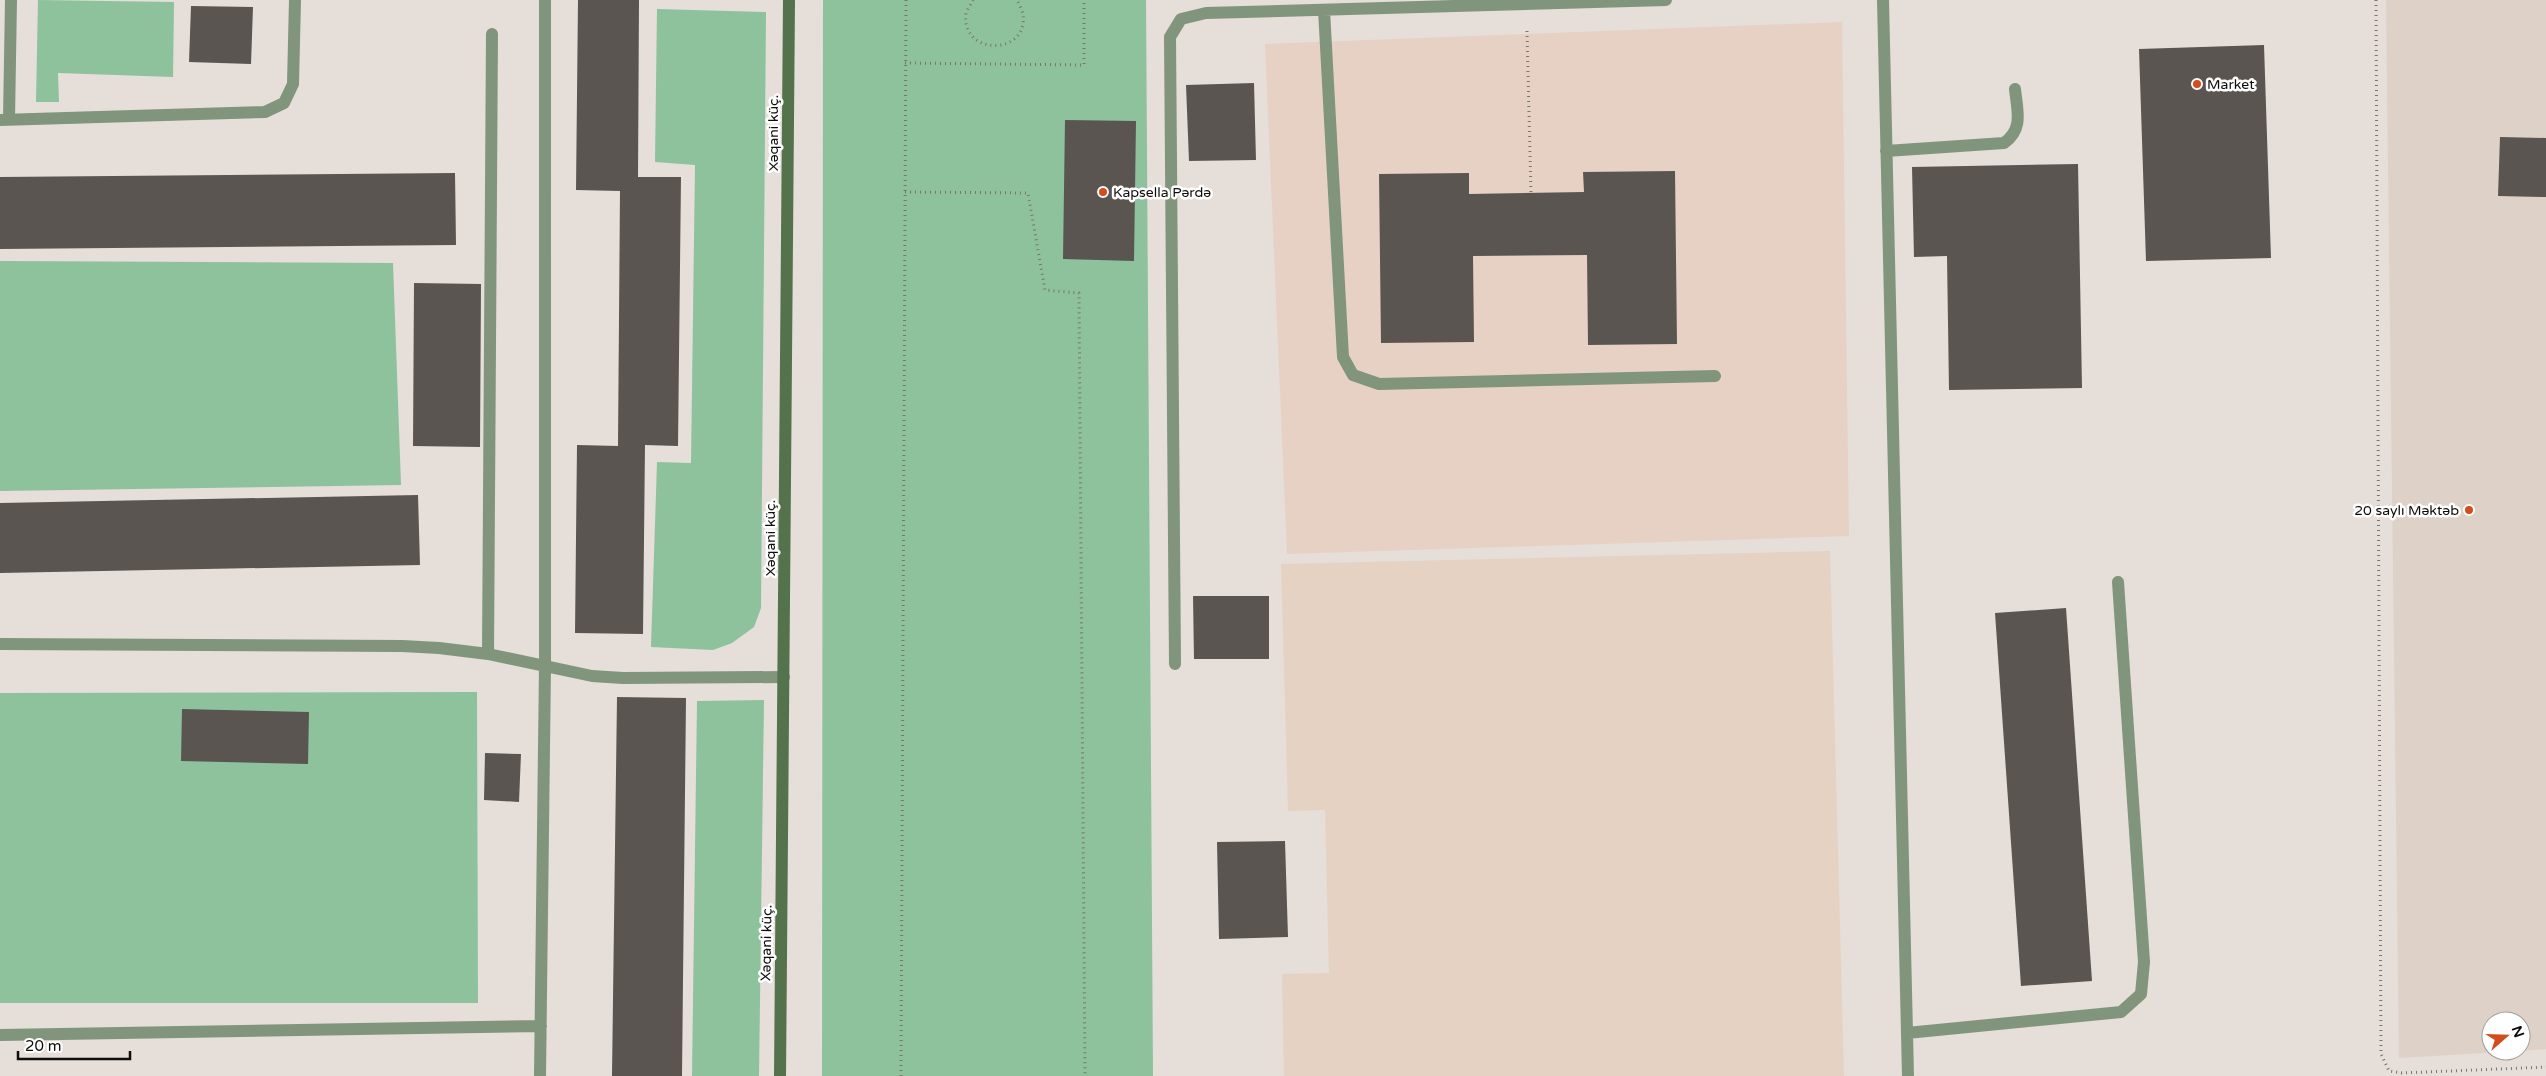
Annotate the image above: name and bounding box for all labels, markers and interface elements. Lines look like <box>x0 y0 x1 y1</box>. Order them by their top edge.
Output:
place label: Market <box>2207 76 2255 93</box>
marker: Market <box>2191 78 2203 90</box>
street label: Xəqani küç. <box>765 95 782 171</box>
place label: Kapsella Pərdə <box>1113 184 1211 201</box>
marker: Kapsella Pərdə <box>1097 186 1109 198</box>
street label: Xəqani küç. <box>762 500 779 576</box>
place label: 20 saylı Məktəb <box>2354 502 2459 519</box>
marker: 20 saylı Məktəb <box>2463 504 2475 516</box>
street label: Xəqani küç. <box>757 905 776 981</box>
north arrow <box>2481 1011 2531 1061</box>
text: N <box>2508 1024 2528 1040</box>
scale bar <box>18 1028 130 1060</box>
text: 20 m <box>25 1037 62 1055</box>

